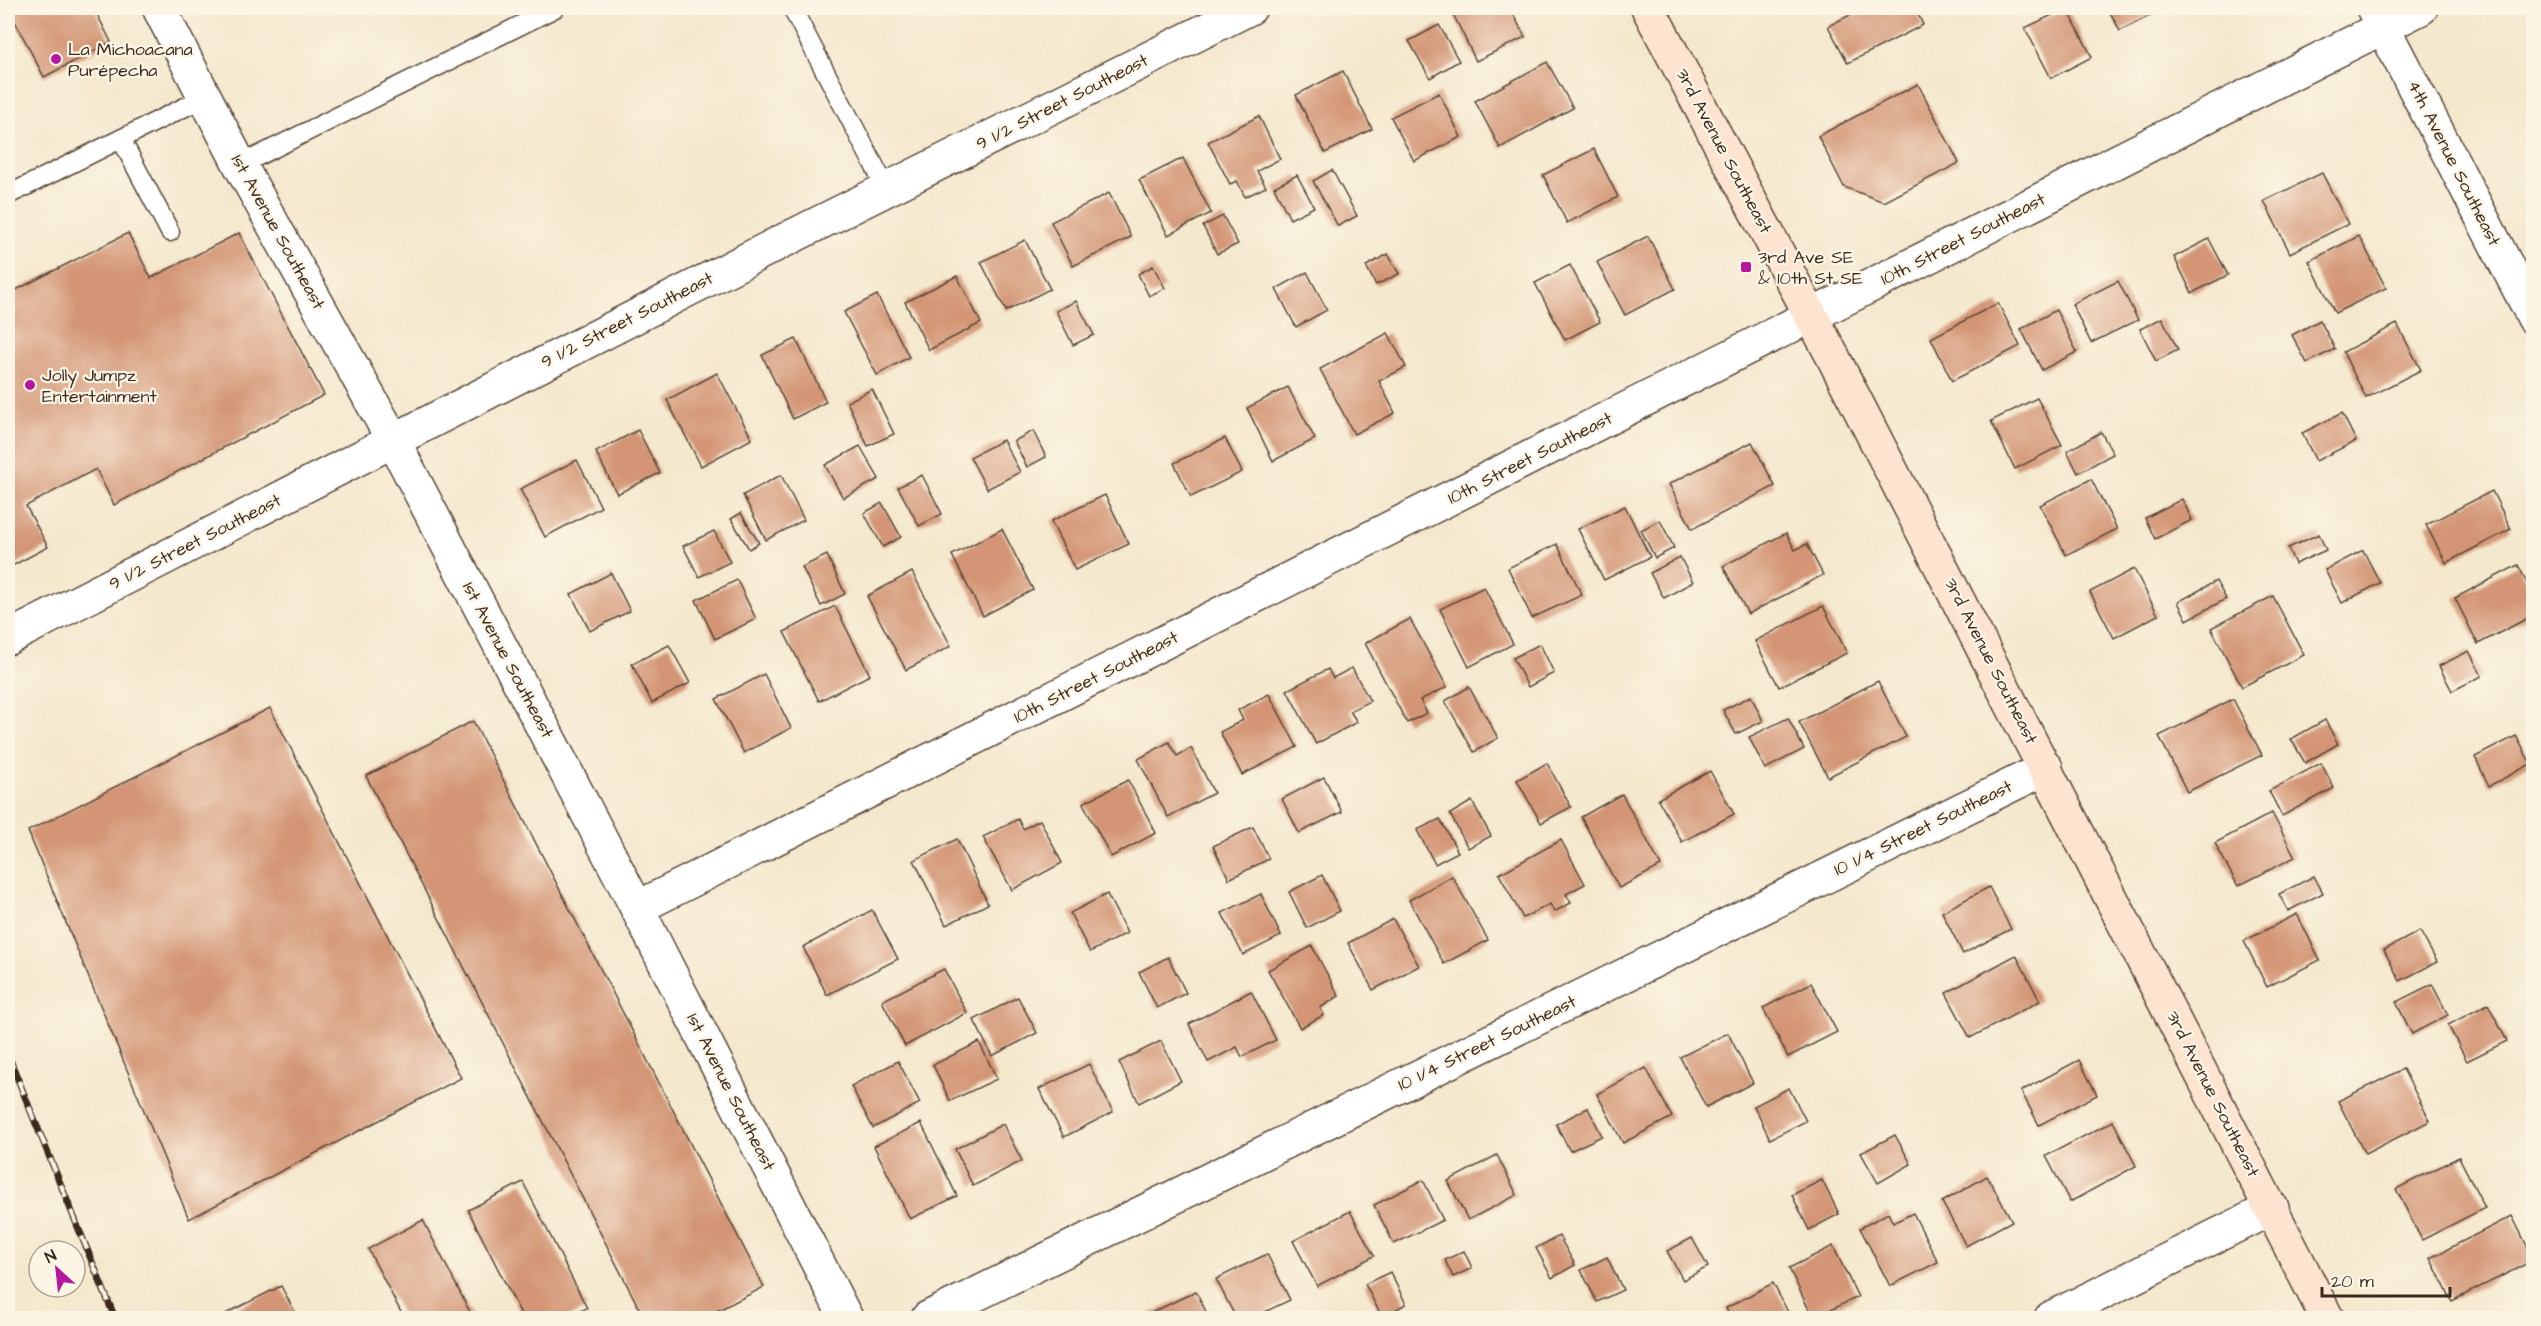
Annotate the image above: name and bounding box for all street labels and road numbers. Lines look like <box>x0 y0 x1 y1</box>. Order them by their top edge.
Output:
street label: 9 1/2 Street Southeast <box>971 47 1153 156</box>
street label: 3rd Avenue Southeast <box>1670 64 1778 238</box>
street label: 4th Avenue Southeast <box>2401 76 2507 251</box>
street label: 1st Avenue Southeast <box>225 150 331 315</box>
street label: 10th Street Southeast <box>1876 186 2050 291</box>
street label: 9 1/2 Street Southeast <box>536 265 718 374</box>
street label: 10th Street Southeast <box>1443 405 1617 510</box>
street label: 9 1/2 Street Southeast <box>104 487 286 596</box>
street label: 3rd Avenue Southeast <box>1938 574 2044 749</box>
street label: 1st Avenue Southeast <box>456 577 560 743</box>
street label: 10th Street Southeast <box>1009 624 1183 729</box>
street label: 10 1/4 Street Southeast <box>1830 774 2017 882</box>
street label: 10 1/4 Street Southeast <box>1394 989 1581 1097</box>
street label: 3rd Avenue Southeast <box>2160 1007 2266 1182</box>
street label: 1st Avenue Southeast <box>680 1009 782 1176</box>

